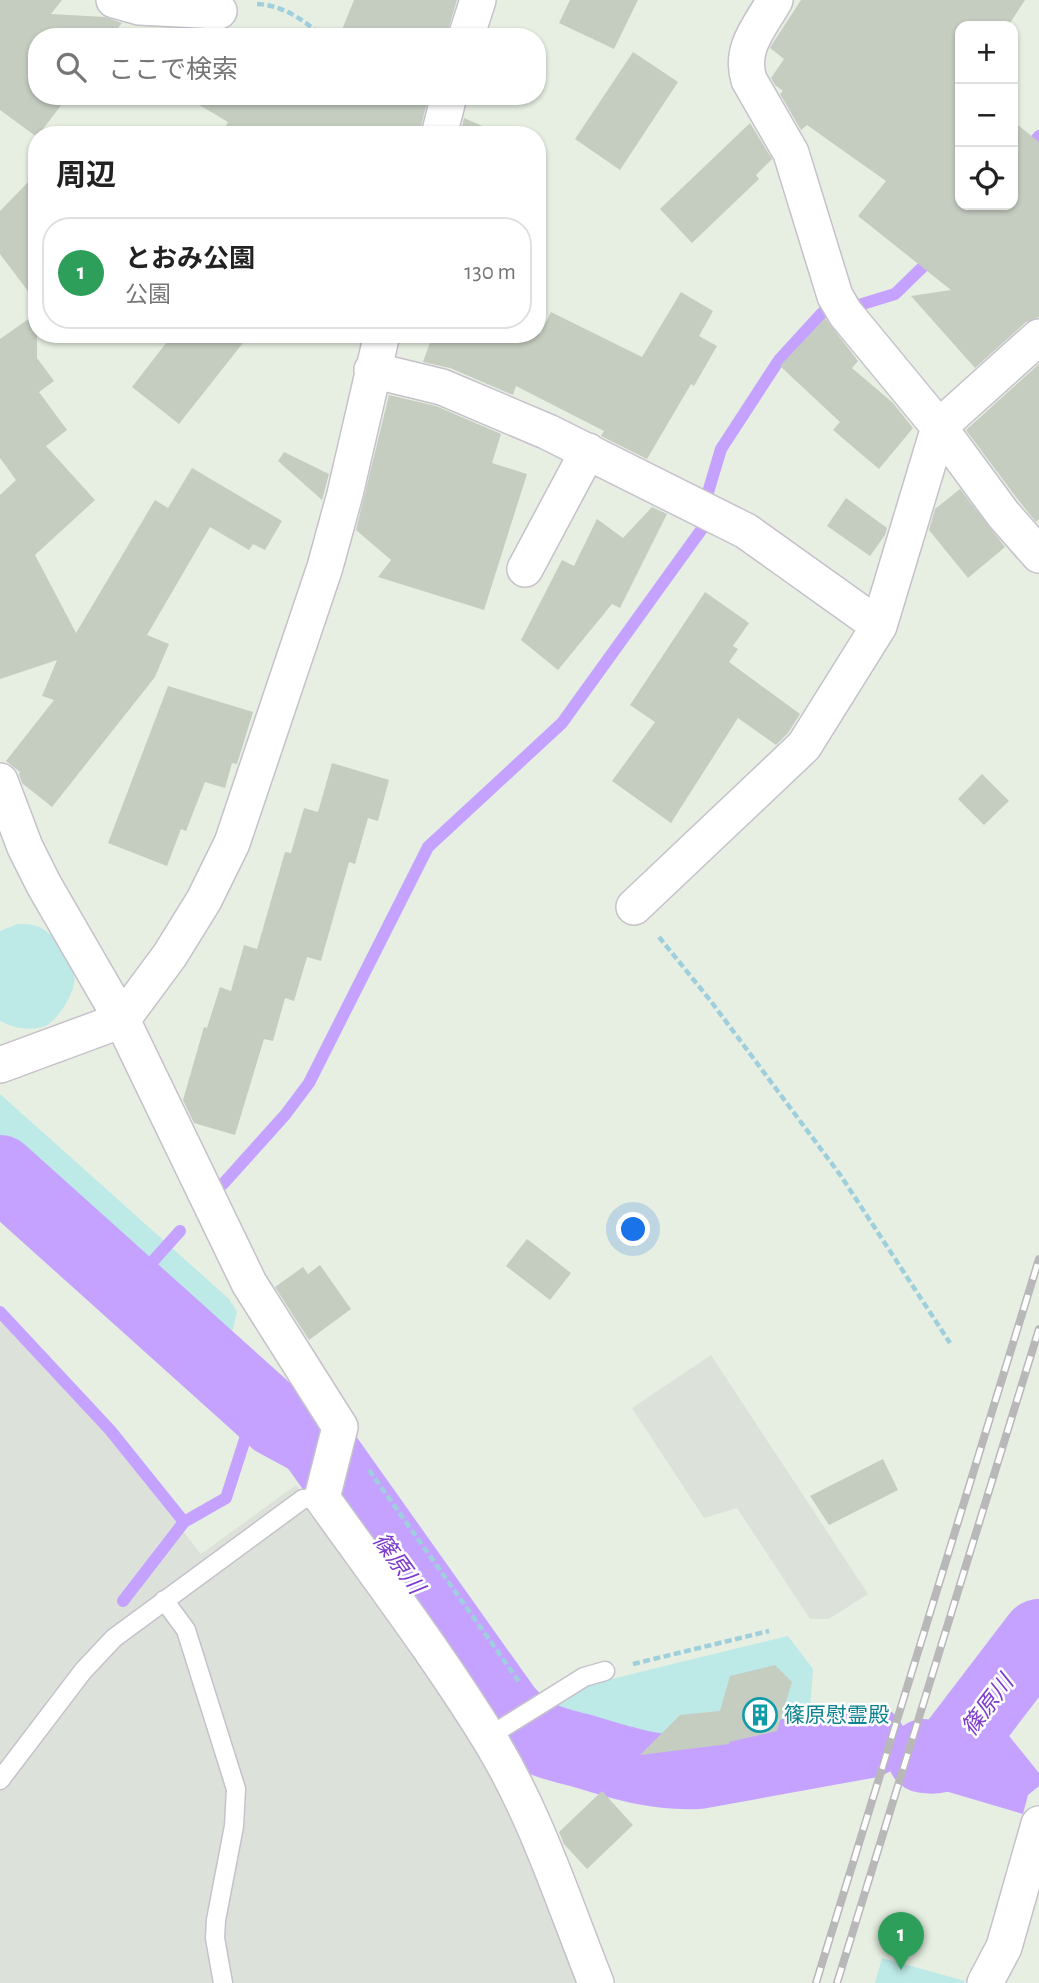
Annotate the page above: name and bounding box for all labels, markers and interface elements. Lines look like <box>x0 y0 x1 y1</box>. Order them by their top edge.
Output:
map controls <box>955 21 1018 210</box>
button: + <box>955 21 1018 84</box>
search box <box>28 28 546 105</box>
icon: search <box>52 48 90 86</box>
text: ここで検索 <box>108 57 238 83</box>
button: − <box>955 84 1018 147</box>
button: locate <box>955 147 1018 210</box>
text: 周辺 <box>56 161 116 191</box>
text: とおみ公園 <box>125 246 255 272</box>
text: 1 <box>77 261 85 284</box>
text: 130 m <box>464 261 516 284</box>
text: 公園 <box>125 284 171 307</box>
your location <box>616 1212 650 1246</box>
water label: 篠原川 <box>368 1528 431 1601</box>
water label: 篠原川 <box>957 1668 1020 1740</box>
building icon: 篠原慰霊殿 <box>741 1696 779 1734</box>
place label: 篠原慰霊殿 <box>784 1704 889 1726</box>
pin: 1 <box>878 1912 924 1970</box>

